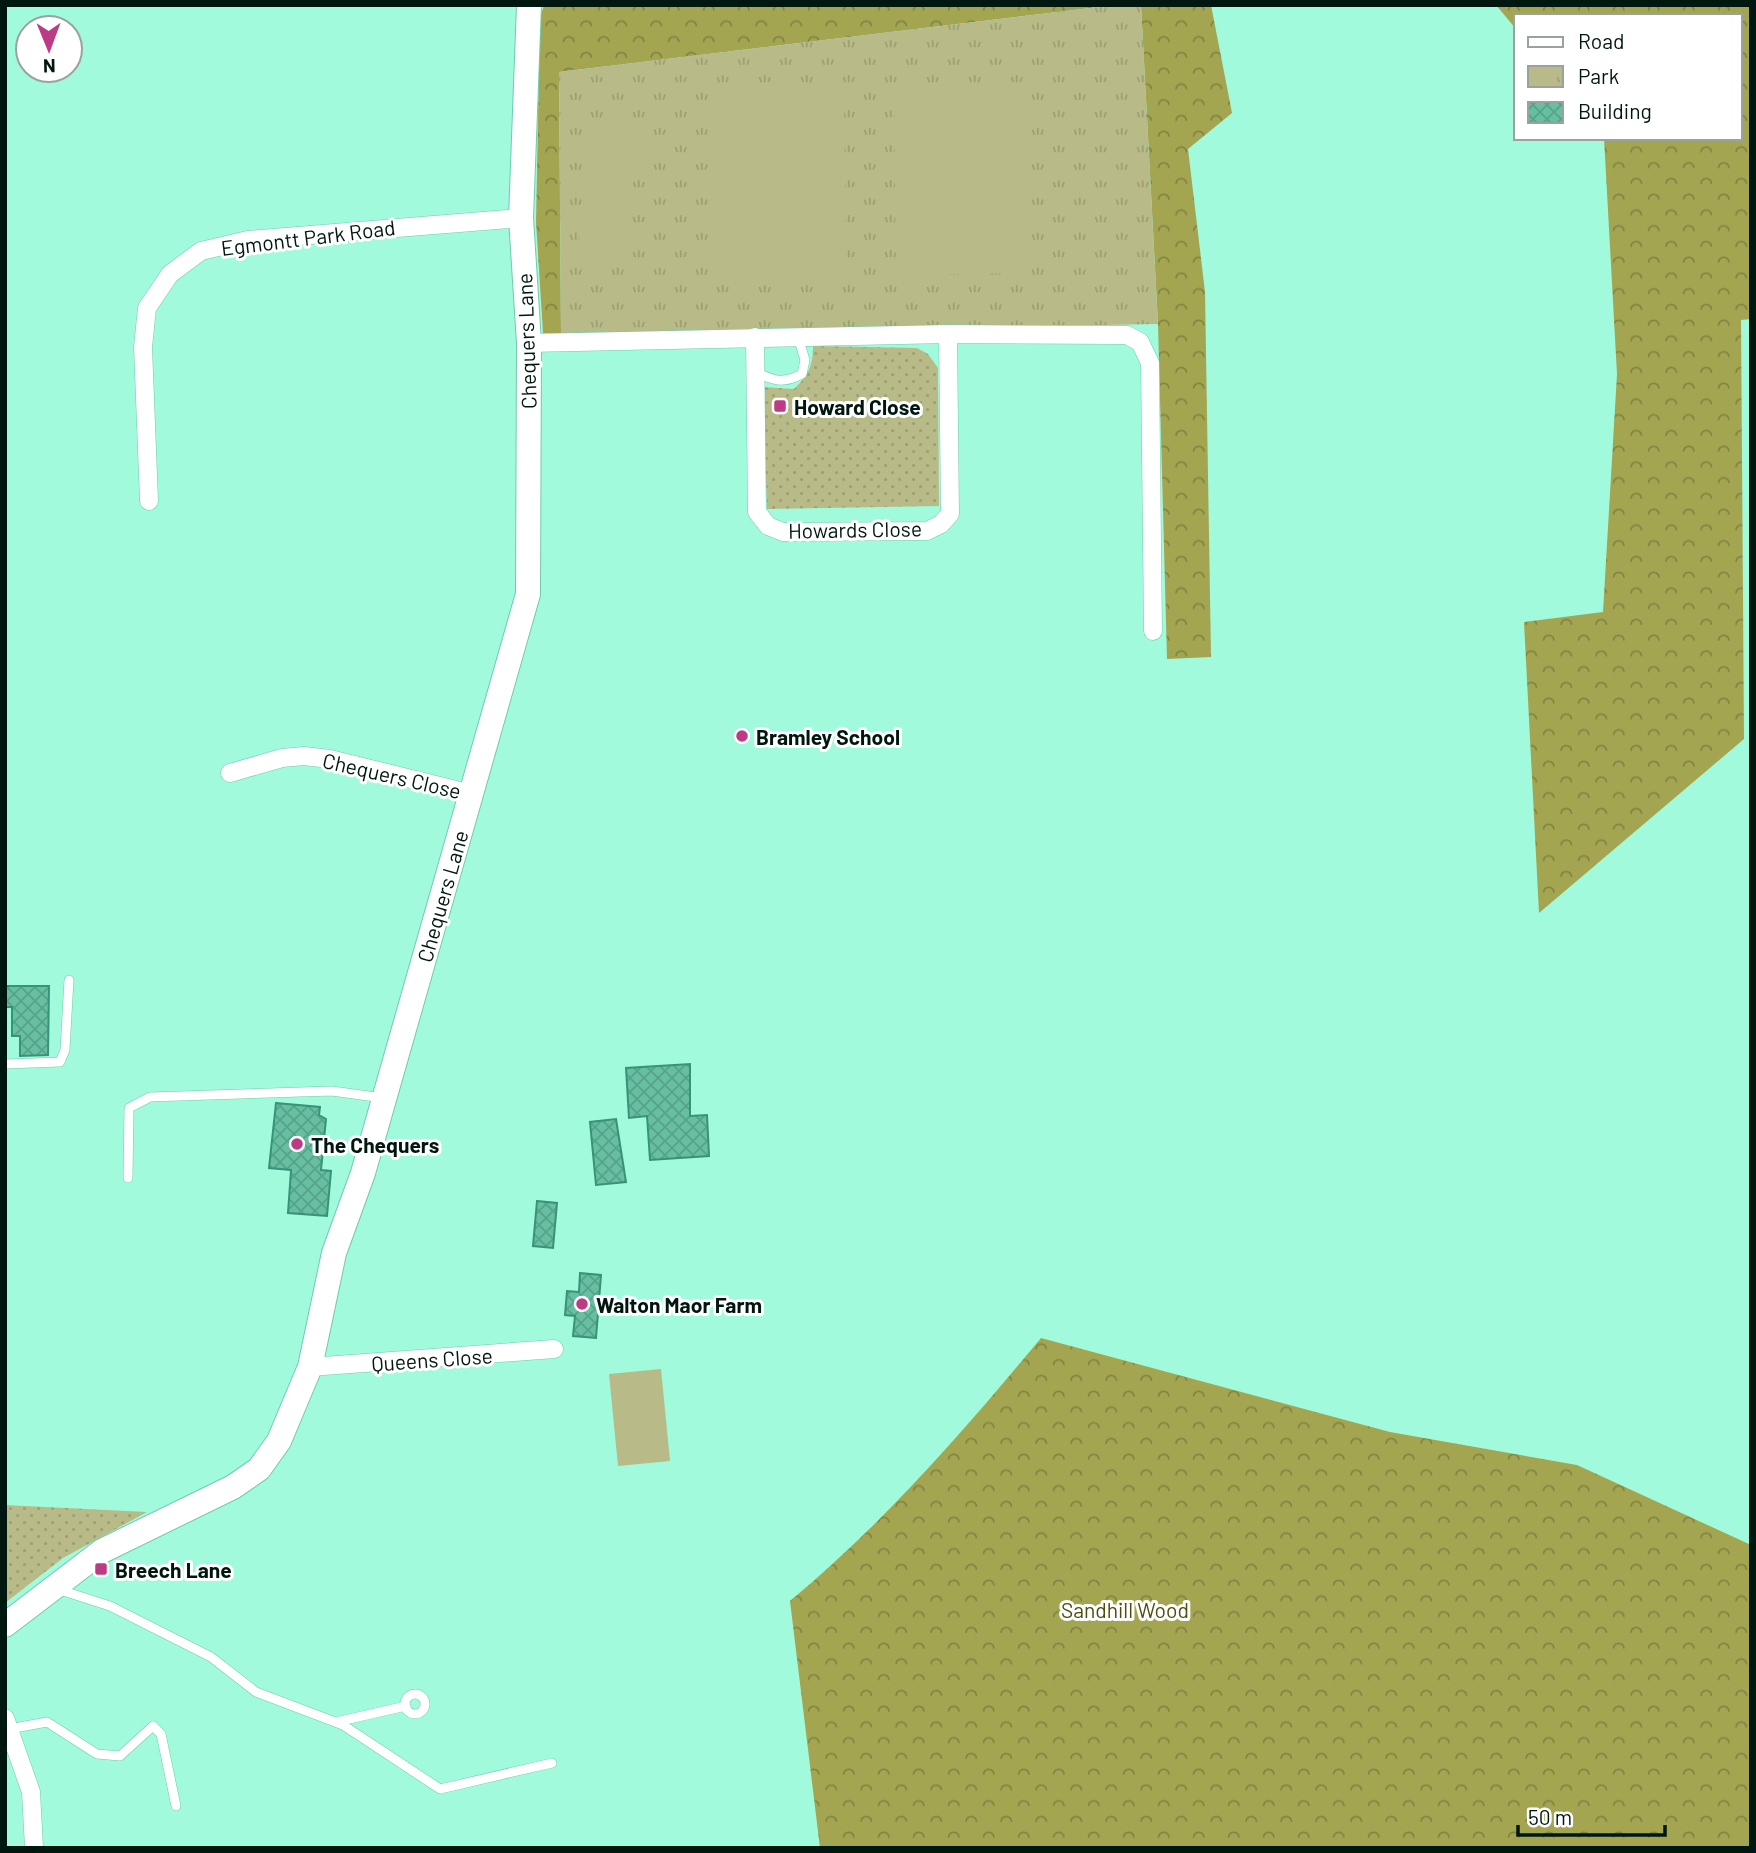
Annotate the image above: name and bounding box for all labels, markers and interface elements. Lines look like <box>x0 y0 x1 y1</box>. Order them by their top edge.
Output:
north arrow <box>14 14 84 84</box>
legend <box>1514 14 1742 140</box>
text: Road <box>1578 28 1624 53</box>
text: N <box>43 55 56 78</box>
text: Park <box>1578 63 1619 88</box>
text: Building <box>1578 98 1652 123</box>
street label: Egmontt Park Road <box>219 214 397 260</box>
street label: Chequers Lane <box>511 273 541 409</box>
place label: Howard Close <box>794 394 921 419</box>
marker: Howard Close <box>772 398 788 414</box>
street label: Howards Close <box>788 515 922 543</box>
place label: Bramley School <box>756 724 900 749</box>
marker: Bramley School <box>734 728 750 744</box>
street label: Chequers Close <box>320 747 464 803</box>
street label: Chequers Lane <box>411 827 473 965</box>
place label: The Chequers <box>311 1132 439 1157</box>
marker: The Chequers <box>289 1136 305 1152</box>
place label: Walton Maor Farm <box>596 1292 762 1317</box>
marker: Walton Maor Farm <box>574 1296 590 1312</box>
street label: Queens Close <box>370 1342 494 1376</box>
place label: Breech Lane <box>115 1557 232 1582</box>
marker: Breech Lane <box>93 1561 109 1577</box>
park label: Sandhill Wood <box>1061 1597 1189 1622</box>
scale bar <box>1518 1794 1665 1838</box>
text: 50 m <box>1528 1804 1572 1829</box>

